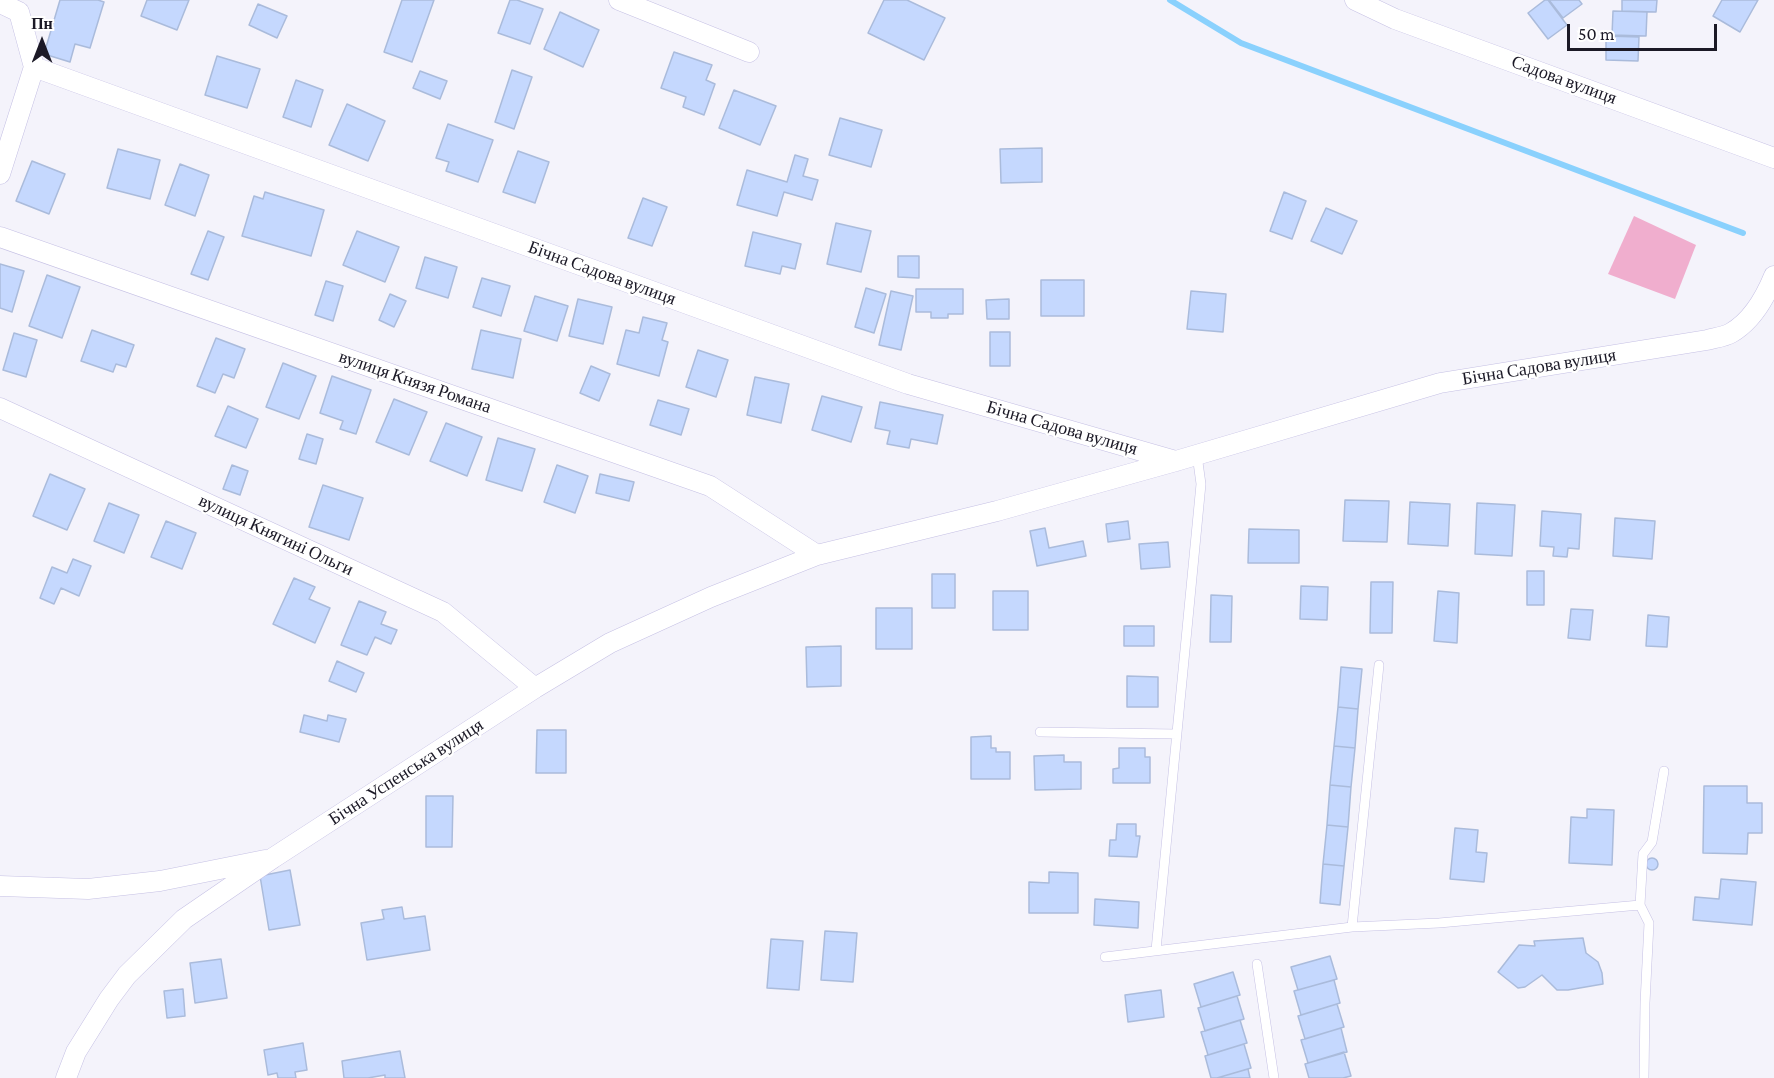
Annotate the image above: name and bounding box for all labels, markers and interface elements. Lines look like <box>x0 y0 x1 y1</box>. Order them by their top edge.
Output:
north arrow <box>12 12 72 72</box>
scale bar <box>1570 12 1720 50</box>
text: Пн <box>31 15 53 32</box>
text: 50 m <box>1578 24 1615 44</box>
street label: Садова вулиця <box>1508 51 1620 109</box>
street label: Бічна Садова вулиця <box>525 236 679 310</box>
street label: Бічна Садова вулиця <box>1460 344 1618 390</box>
street label: вулиця Князя Романа <box>336 346 494 418</box>
street label: Бічна Садова вулиця <box>984 396 1140 460</box>
street label: вулиця Княгині Ольги <box>195 490 357 580</box>
street label: Бічна Успенська вулиця <box>325 714 487 830</box>

